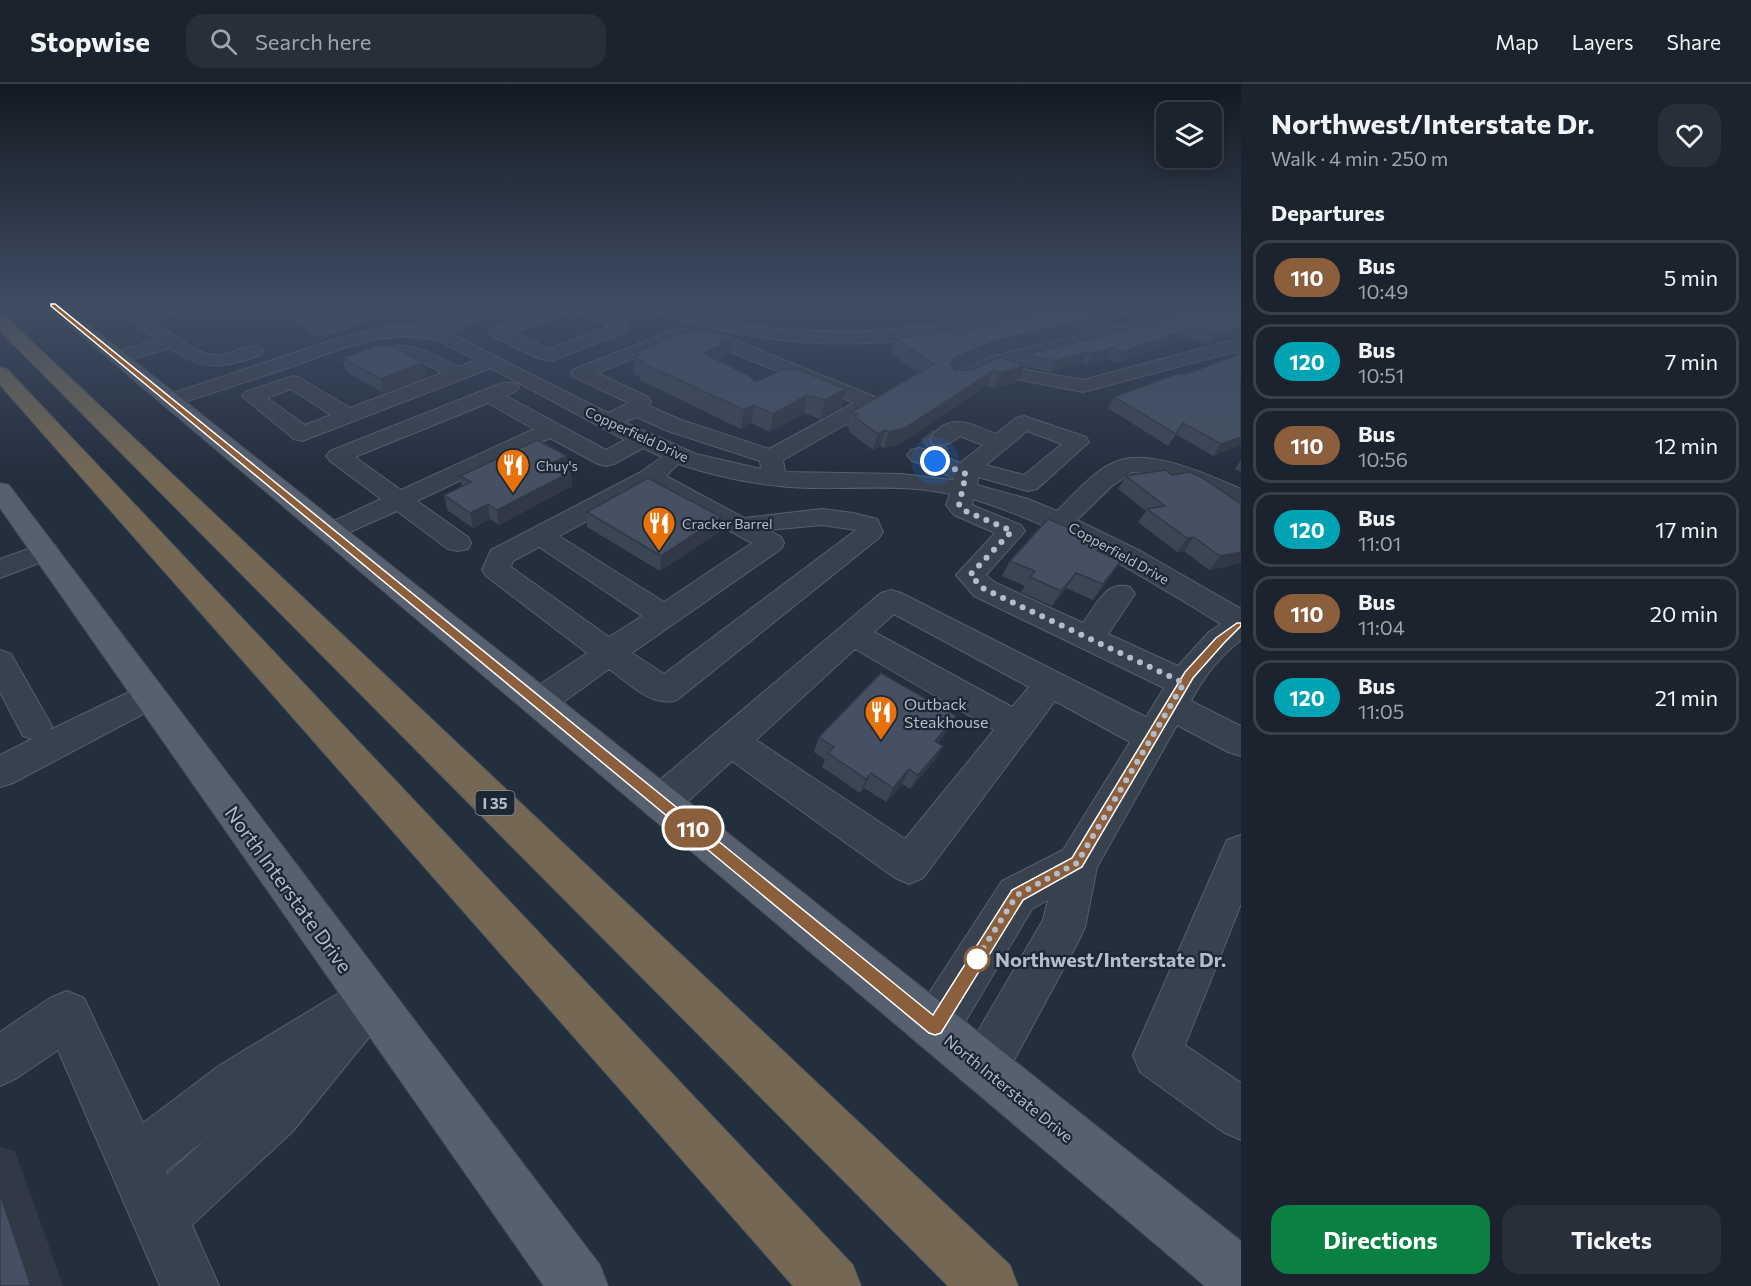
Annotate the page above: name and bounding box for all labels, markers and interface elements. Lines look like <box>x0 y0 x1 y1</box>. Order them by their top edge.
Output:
search box <box>186 14 606 68</box>
text: Stopwise <box>30 24 150 58</box>
icon: search <box>207 25 240 58</box>
text: Search here <box>255 28 371 55</box>
text: Map <box>1495 29 1539 54</box>
text: Layers <box>1572 29 1634 54</box>
text: Share <box>1667 29 1721 54</box>
map controls <box>1156 102 1222 168</box>
button: layers <box>1156 102 1222 168</box>
button: heart <box>1658 104 1721 167</box>
text: Northwest/Interstate Dr. <box>1271 106 1595 140</box>
text: Walk · 4 min · 250 m <box>1271 146 1448 170</box>
text: Departures <box>1271 199 1385 226</box>
text: Bus <box>1358 252 1395 279</box>
text: 5 min <box>1664 264 1718 291</box>
text: 110 <box>1291 265 1323 290</box>
text: 10:49 <box>1358 279 1408 303</box>
text: Bus <box>1358 336 1395 363</box>
text: 7 min <box>1665 348 1718 375</box>
text: 120 <box>1289 349 1325 374</box>
text: 10:51 <box>1358 363 1404 387</box>
street label: Copperfield Drive <box>583 403 691 465</box>
text: Bus <box>1358 420 1395 447</box>
text: 12 min <box>1655 432 1718 459</box>
text: 110 <box>1291 433 1323 458</box>
your location <box>920 446 950 476</box>
restaurant icon: Chuy's <box>495 447 531 494</box>
text: 10:56 <box>1358 447 1408 471</box>
place label: Chuy's <box>536 457 578 474</box>
text: Bus <box>1358 504 1395 531</box>
restaurant icon: Cracker Barrel <box>641 505 677 552</box>
place label: Cracker Barrel <box>682 515 772 532</box>
text: 17 min <box>1655 516 1718 543</box>
text: 120 <box>1289 517 1325 542</box>
street label: Copperfield Drive <box>1066 518 1172 588</box>
text: 11:01 <box>1358 531 1401 555</box>
text: Bus <box>1358 588 1395 615</box>
text: 20 min <box>1650 600 1718 627</box>
text: 110 <box>1291 601 1323 626</box>
text: 11:04 <box>1358 615 1405 639</box>
text: Bus <box>1358 672 1395 699</box>
text: 21 min <box>1655 684 1718 711</box>
text: 120 <box>1289 685 1325 710</box>
restaurant icon: Outback Steakhouse <box>863 694 899 741</box>
place label: Outback Steakhouse <box>904 694 989 731</box>
text: 11:05 <box>1358 699 1404 723</box>
road number: I 35 <box>476 791 514 815</box>
street label: North Interstate Drive <box>220 801 358 977</box>
line badge: 110 <box>658 808 728 848</box>
text: 110 <box>677 816 709 841</box>
marker: Northwest/Interstate Dr. <box>964 946 990 972</box>
place label: Northwest/Interstate Dr. <box>995 947 1226 971</box>
street label: North Interstate Drive <box>941 1030 1077 1146</box>
button: Directions <box>1271 1205 1490 1274</box>
button: Tickets <box>1502 1205 1721 1274</box>

